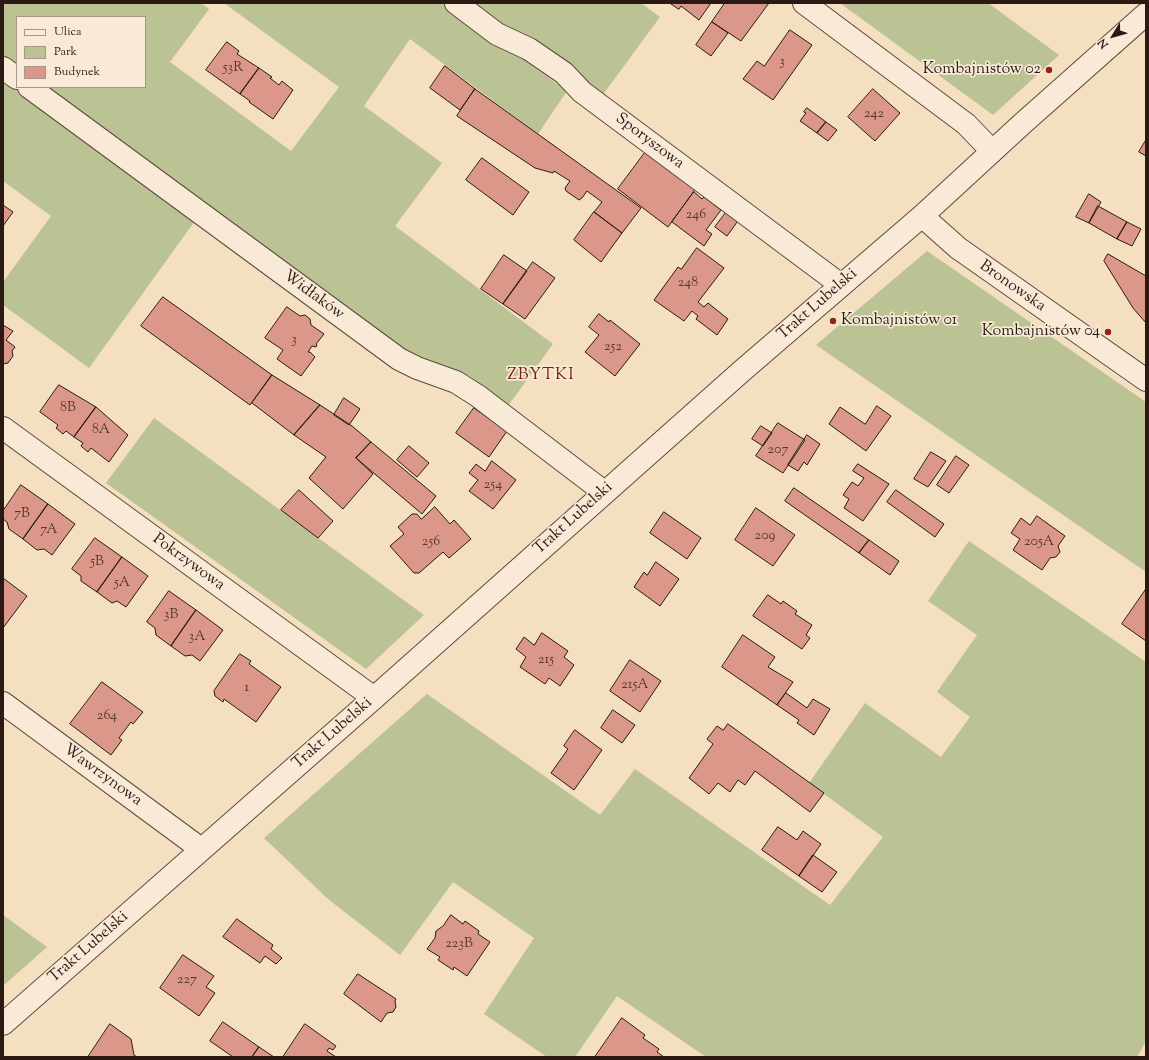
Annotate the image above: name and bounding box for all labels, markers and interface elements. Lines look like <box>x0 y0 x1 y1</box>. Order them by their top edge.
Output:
legend <box>16 16 146 88</box>
north arrow <box>1093 16 1133 56</box>
text: Ulica <box>54 23 81 41</box>
text: N <box>1094 35 1112 52</box>
text: Park <box>54 43 77 61</box>
house number: 3 <box>779 55 785 71</box>
place label: Kombajnistów 02 <box>923 60 1041 80</box>
house number: 53R <box>223 61 243 77</box>
text: Budynek <box>54 63 100 81</box>
marker: Kombajnistów 02 <box>1044 65 1054 75</box>
house number: 242 <box>864 107 884 123</box>
street label: Sporyszowa <box>611 110 687 174</box>
house number: 246 <box>686 208 706 224</box>
street label: Bronowska <box>975 257 1049 317</box>
street label: Trakt Lubelski <box>774 265 862 345</box>
street label: Widłaków <box>279 267 347 325</box>
house number: 248 <box>678 276 698 292</box>
place label: Kombajnistów 01 <box>841 311 957 331</box>
marker: Kombajnistów 01 <box>828 316 838 326</box>
place label: Kombajnistów 04 <box>982 322 1100 342</box>
marker: Kombajnistów 04 <box>1103 327 1113 337</box>
house number: 3 <box>291 333 297 349</box>
house number: 252 <box>604 340 622 356</box>
district label: ZBYTKI <box>507 366 575 386</box>
house number: 8B <box>60 401 76 417</box>
house number: 8A <box>92 423 110 439</box>
house number: 207 <box>768 443 788 459</box>
house number: 254 <box>484 478 502 494</box>
street label: Trakt Lubelski <box>531 479 617 559</box>
house number: 7B <box>14 507 30 523</box>
house number: 7A <box>40 523 58 539</box>
house number: 209 <box>755 529 775 545</box>
street label: Pokrzywowa <box>148 530 228 596</box>
house number: 256 <box>422 535 440 551</box>
house number: 205A <box>1024 535 1054 551</box>
house number: 5B <box>90 555 104 571</box>
house number: 5A <box>114 576 130 592</box>
house number: 3B <box>164 608 178 624</box>
house number: 3A <box>188 630 206 646</box>
house number: 215 <box>538 653 554 669</box>
house number: 215A <box>621 678 649 694</box>
house number: 1 <box>245 681 249 697</box>
street label: Trakt Lubelski <box>289 694 377 774</box>
house number: 264 <box>97 709 117 725</box>
street label: Wawrzynowa <box>59 741 145 811</box>
street label: Trakt Lubelski <box>45 908 133 988</box>
house number: 223B <box>445 937 473 953</box>
house number: 227 <box>177 973 197 989</box>

